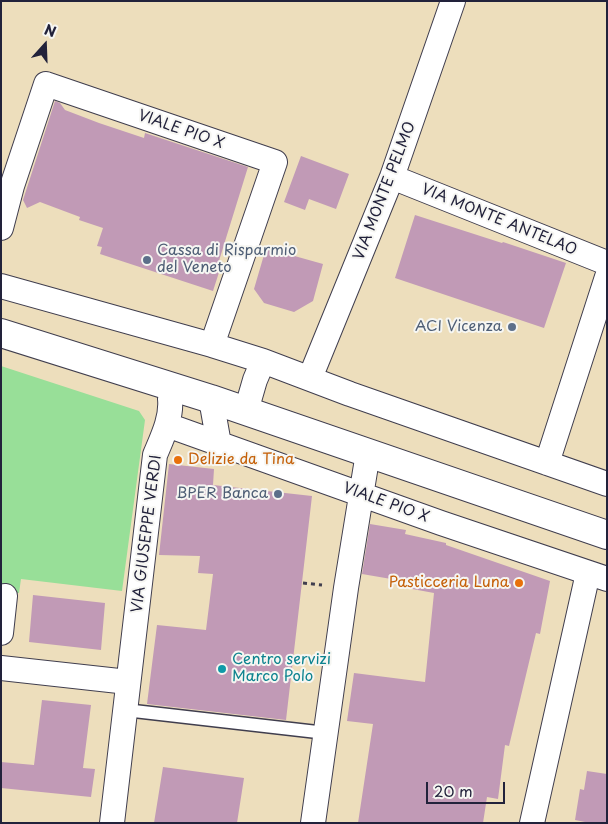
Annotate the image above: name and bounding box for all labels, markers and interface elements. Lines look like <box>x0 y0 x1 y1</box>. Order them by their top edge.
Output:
text: N <box>41 19 59 42</box>
north arrow <box>20 20 70 70</box>
street label: VIALE PIO X <box>136 107 226 153</box>
street label: VIA MONTE PELMO <box>350 119 420 263</box>
street label: VIA MONTE ANTELAO <box>419 181 579 259</box>
place label: Cassa di Risparmio del Veneto <box>157 242 296 277</box>
marker: Cassa di Risparmio del Veneto <box>141 254 153 266</box>
place label: ACI Vicenza <box>415 318 502 336</box>
marker: ACI Vicenza <box>506 321 518 333</box>
place label: Delizie da Tina <box>188 451 294 469</box>
street label: VIA GIUSEPPE VERDI <box>128 454 166 614</box>
marker: Delizie da Tina <box>172 454 184 466</box>
street label: VIALE PIO X <box>341 479 431 527</box>
place label: BPER Banca <box>176 485 268 503</box>
marker: BPER Banca <box>272 488 284 500</box>
place label: Pasticceria Luna <box>389 574 509 592</box>
marker: Pasticceria Luna <box>513 577 525 589</box>
place label: Centro servizi Marco Polo <box>232 651 331 686</box>
marker: Centro servizi Marco Polo <box>216 663 228 675</box>
scale bar <box>428 772 507 804</box>
text: 20 m <box>434 779 473 802</box>

